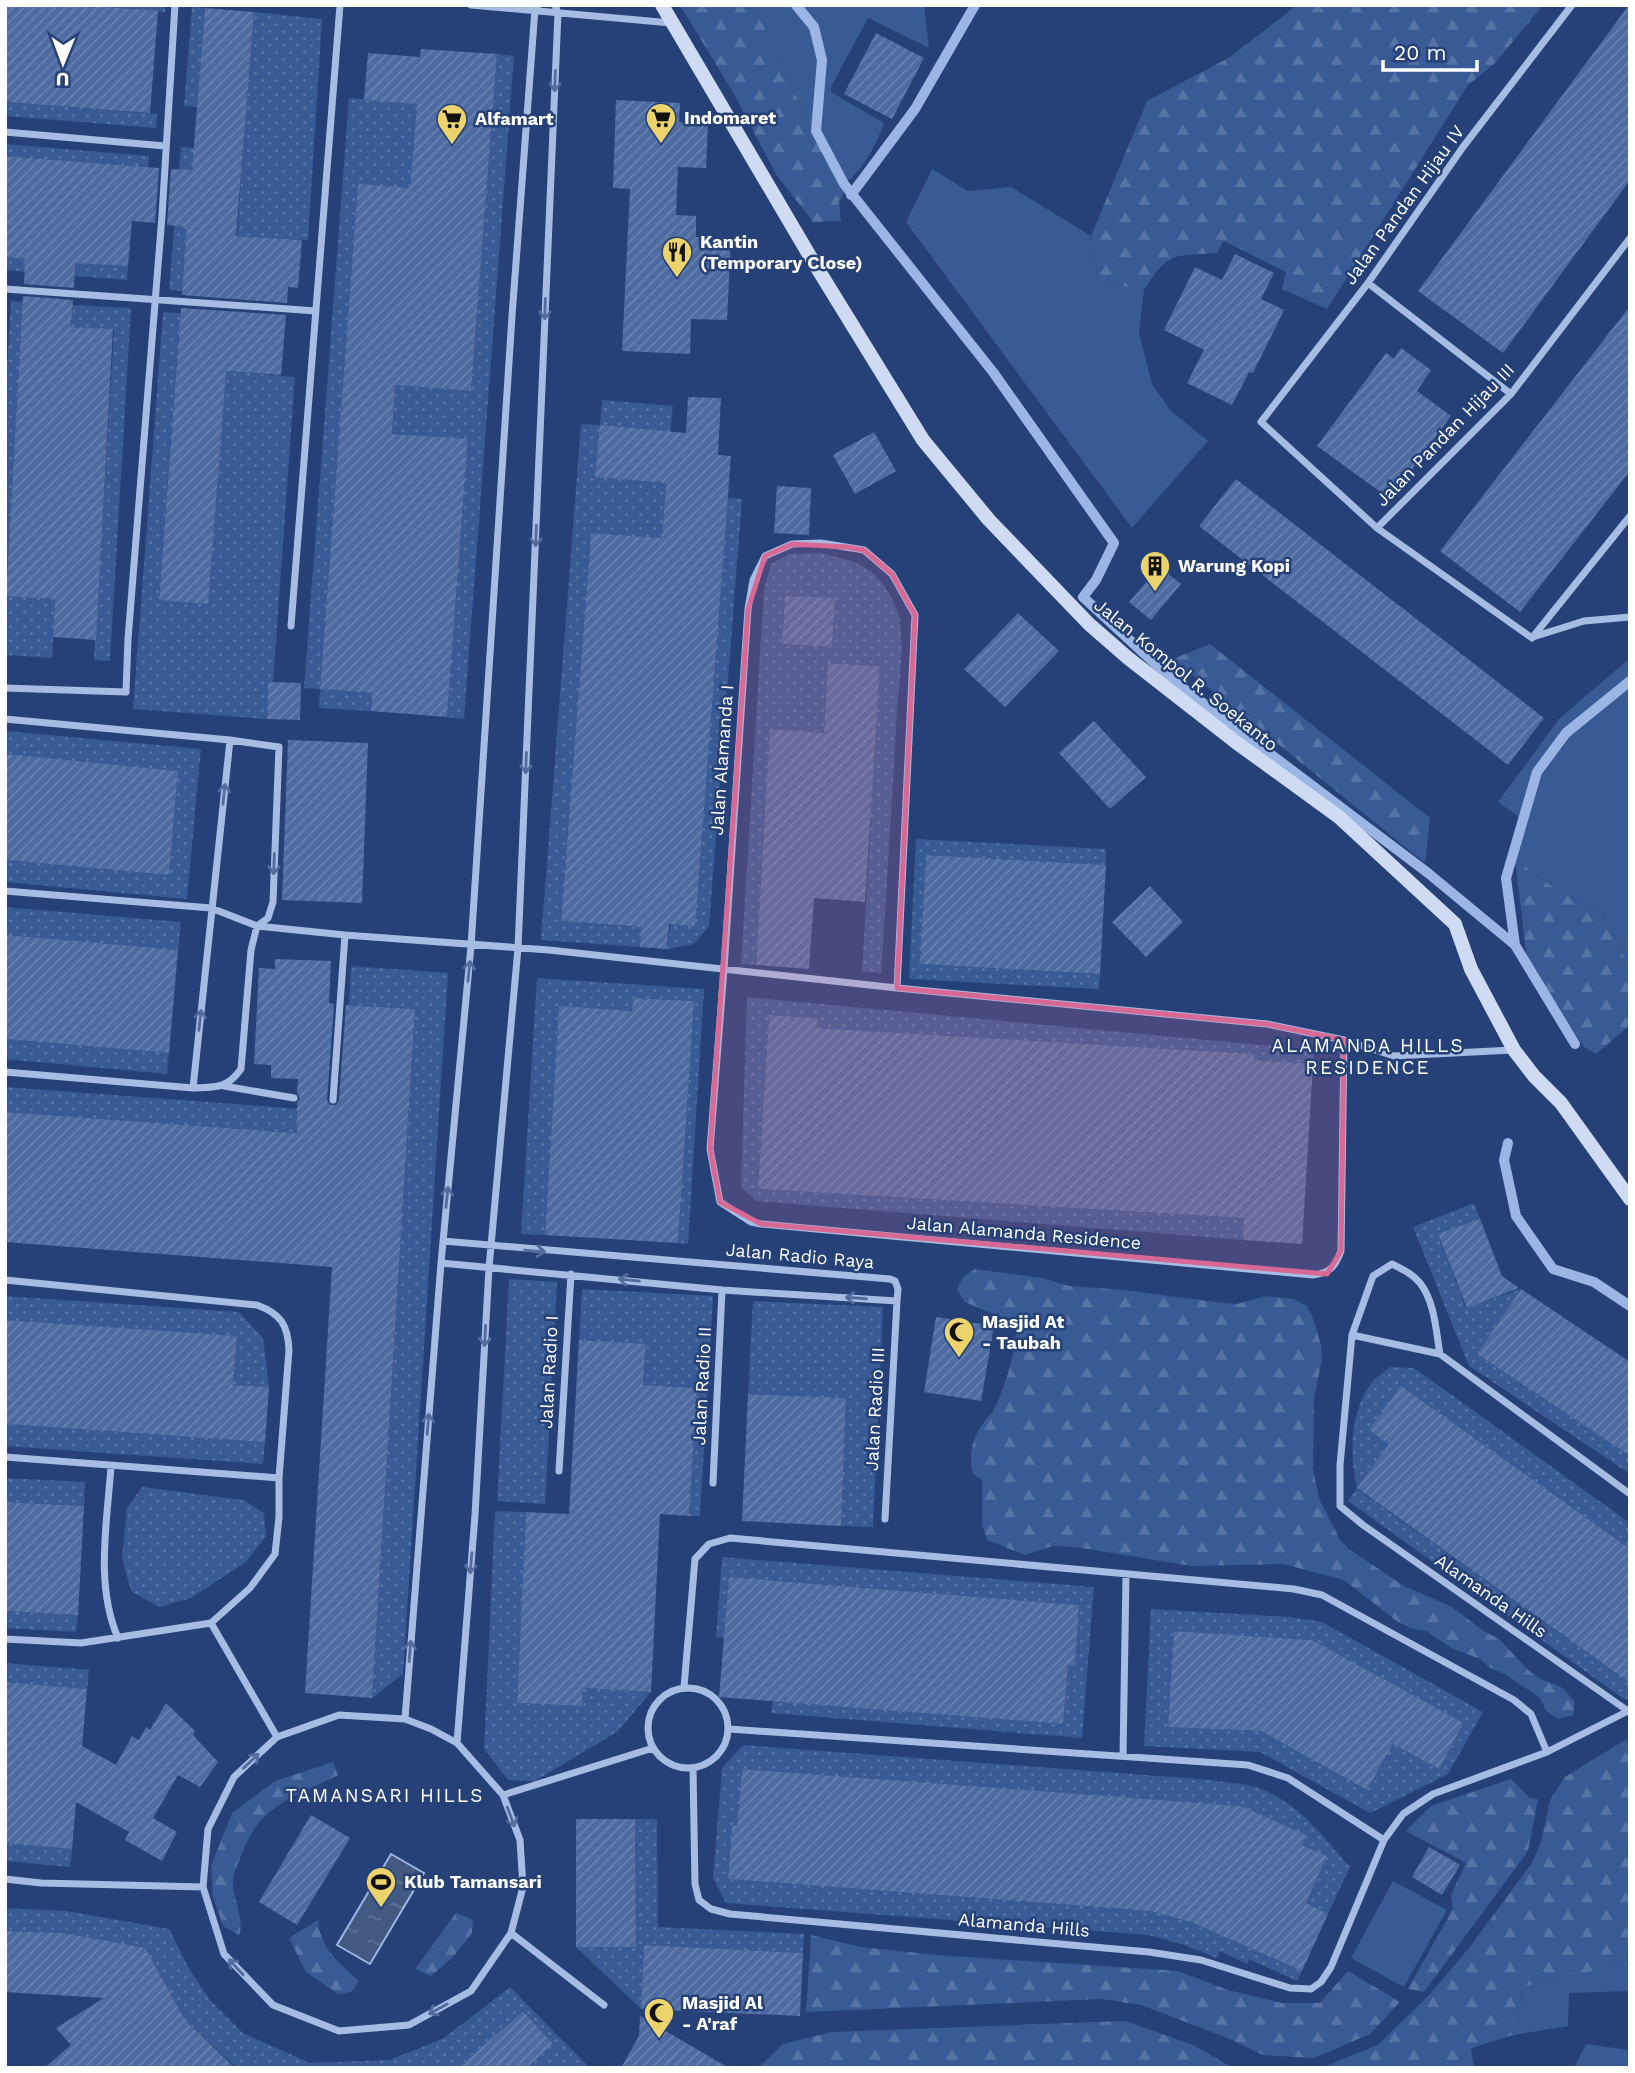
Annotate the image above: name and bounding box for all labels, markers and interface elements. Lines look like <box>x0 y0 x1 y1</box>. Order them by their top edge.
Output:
north arrow <box>28 28 98 98</box>
scale bar <box>1383 28 1478 72</box>
text: 20 m <box>1394 40 1446 65</box>
text: U <box>56 68 70 91</box>
one-way arrow <box>549 70 562 93</box>
supermarket icon: Indomaret <box>644 101 678 145</box>
supermarket icon: Alfamart <box>435 102 469 146</box>
place label: Indomaret <box>684 107 776 128</box>
place label: Alfamart <box>475 108 554 129</box>
street label: Jalan Pandan Hijau IV <box>1339 121 1469 288</box>
place label: Kantin (Temporary Close) <box>700 231 863 273</box>
restaurant icon: Kantin (Temporary Close) <box>660 235 694 279</box>
one-way arrow <box>539 297 552 320</box>
street label: Jalan Pandan Hijau III <box>1371 359 1518 510</box>
one-way arrow <box>529 524 542 547</box>
building icon: Warung Kopi <box>1138 549 1172 593</box>
place label: Warung Kopi <box>1178 555 1290 576</box>
street label: Jalan Kompol R. Soekanto <box>1090 594 1282 755</box>
street label: Jalan Alamanda I <box>706 684 737 836</box>
one-way arrow <box>519 752 532 775</box>
one-way arrow <box>218 783 231 806</box>
one-way arrow <box>268 852 281 875</box>
one-way arrow <box>462 960 475 983</box>
one-way arrow <box>193 1009 206 1032</box>
district label: ALAMANDA HILLS RESIDENCE <box>1271 1034 1465 1079</box>
one-way arrow <box>441 1187 454 1209</box>
street label: Jalan Alamanda Residence <box>906 1212 1142 1253</box>
street label: Jalan Radio Raya <box>725 1239 875 1272</box>
one-way arrow <box>523 1245 546 1258</box>
one-way arrow <box>618 1274 641 1287</box>
one-way arrow <box>845 1291 867 1304</box>
place label: Masjid At - Taubah <box>982 1311 1065 1353</box>
street label: Jalan Radio I <box>535 1315 562 1429</box>
mosque icon: Masjid At - Taubah <box>942 1315 976 1359</box>
one-way arrow <box>479 1325 492 1348</box>
street label: Jalan Radio II <box>688 1326 715 1446</box>
street label: Jalan Radio III <box>861 1346 888 1472</box>
one-way arrow <box>422 1413 435 1436</box>
street label: Alamanda Hills <box>1431 1549 1551 1642</box>
one-way arrow <box>464 1552 477 1574</box>
one-way arrow <box>404 1640 417 1663</box>
one-way arrow <box>242 1753 260 1769</box>
district label: TAMANSARI HILLS <box>286 1784 484 1807</box>
one-way arrow <box>506 1805 518 1827</box>
sports icon: Klub Tamansari <box>364 1865 398 1909</box>
place label: Klub Tamansari <box>404 1871 542 1892</box>
street label: Alamanda Hills <box>957 1908 1091 1941</box>
one-way arrow <box>228 1958 245 1976</box>
place label: Masjid Al - A'raf <box>682 1992 763 2034</box>
mosque icon: Masjid Al - A'raf <box>642 1996 676 2040</box>
one-way arrow <box>428 2002 448 2016</box>

